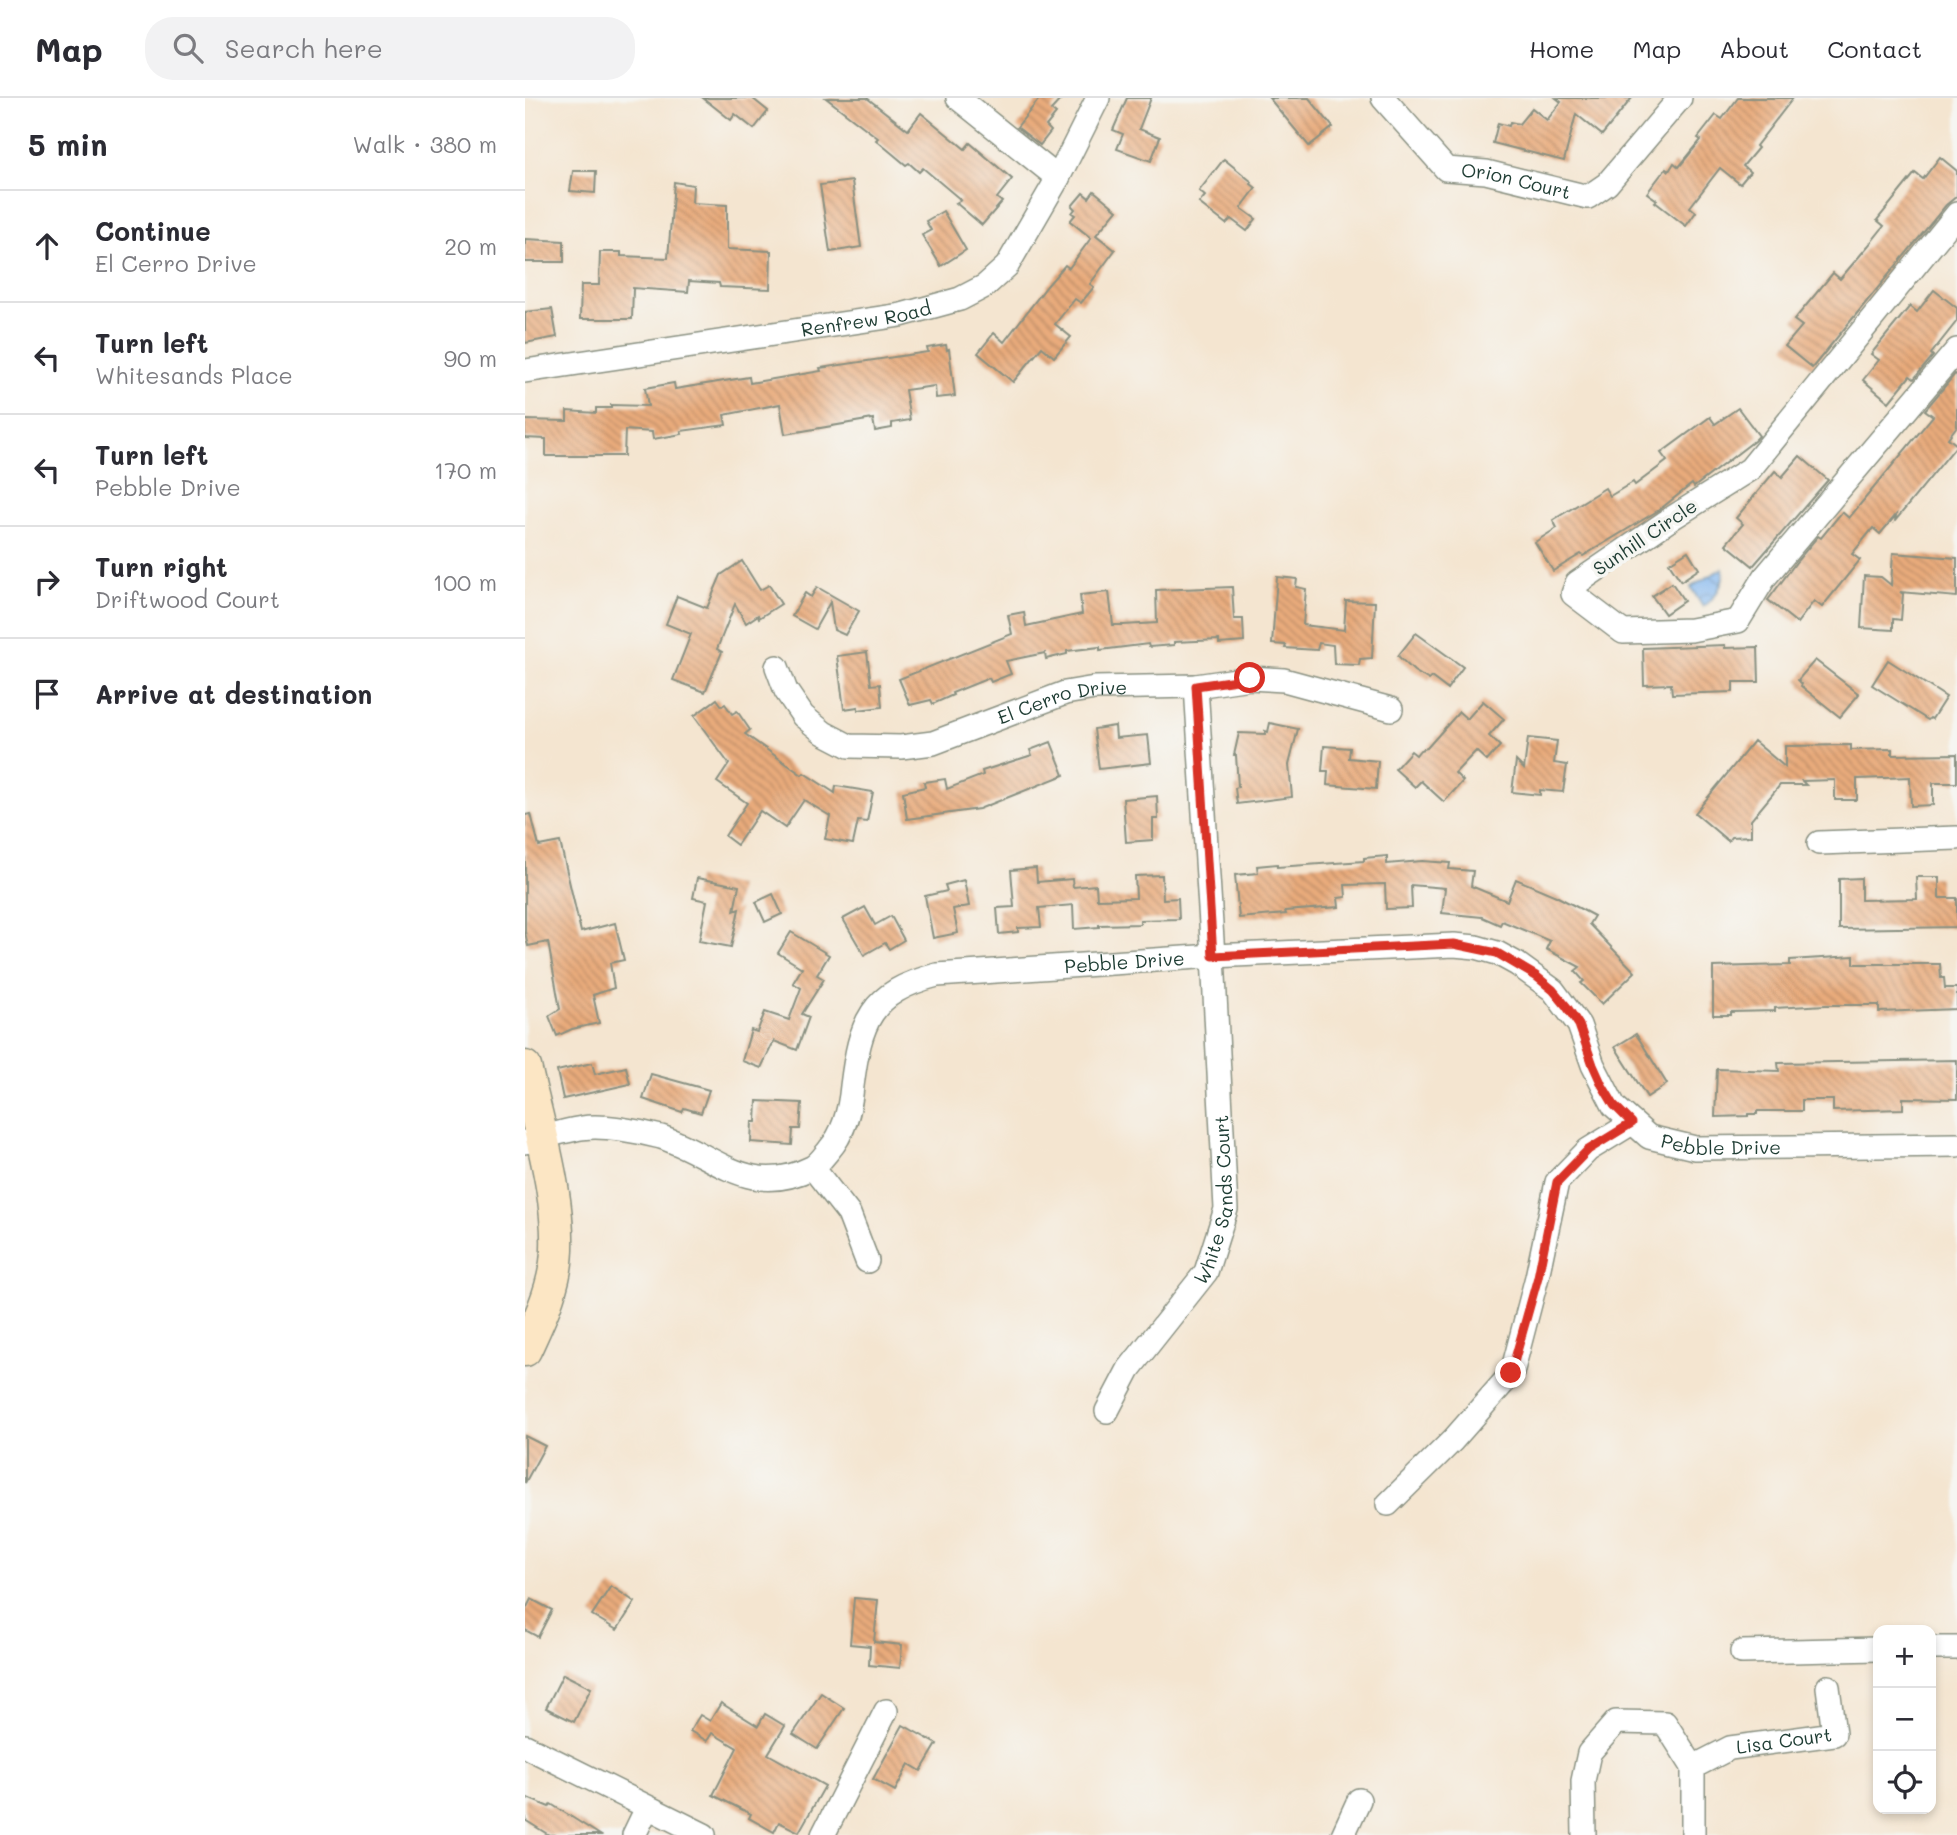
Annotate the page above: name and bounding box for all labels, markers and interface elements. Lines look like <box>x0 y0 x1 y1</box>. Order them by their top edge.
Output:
search box <box>145 17 635 80</box>
text: Map <box>35 27 103 70</box>
icon: search <box>169 29 207 67</box>
text: Search here <box>225 31 383 65</box>
text: Home <box>1529 33 1594 64</box>
text: Map <box>1632 33 1681 64</box>
text: About <box>1719 33 1789 64</box>
text: Contact <box>1827 33 1922 64</box>
text: 5 min <box>28 124 108 164</box>
text: Walk · 380 m <box>352 129 497 159</box>
street label: Orion Court <box>1460 157 1573 204</box>
text: Continue <box>95 214 211 248</box>
icon: ahead <box>28 227 66 265</box>
text: 20 m <box>444 231 497 261</box>
text: El Cerro Drive <box>95 248 257 278</box>
street label: Renfrew Road <box>799 294 934 342</box>
text: Turn left <box>95 326 208 360</box>
icon: left <box>28 339 66 377</box>
text: 90 m <box>444 343 497 373</box>
text: Whitesands Place <box>95 360 293 390</box>
text: Turn left <box>95 438 208 472</box>
icon: left <box>28 451 66 489</box>
text: 170 m <box>434 455 497 485</box>
text: Pebble Drive <box>95 472 241 502</box>
street label: Sunhill Circle <box>1588 493 1702 581</box>
text: Turn right <box>95 550 228 584</box>
icon: right <box>28 563 66 601</box>
text: 100 m <box>433 567 497 597</box>
text: Driftwood Court <box>95 584 280 614</box>
route start <box>1234 662 1265 693</box>
street label: El Cerro Drive <box>994 674 1127 730</box>
icon: arrive <box>28 675 66 713</box>
text: Arrive at destination <box>95 677 372 711</box>
street label: Pebble Drive <box>1063 945 1185 978</box>
street label: White Sands Court <box>1188 1114 1238 1289</box>
street label: Pebble Drive <box>1659 1127 1781 1160</box>
route end <box>1495 1357 1526 1388</box>
map controls <box>1873 1625 1936 1814</box>
button: + <box>1873 1625 1936 1688</box>
button: − <box>1873 1688 1936 1751</box>
street label: Lisa Court <box>1735 1721 1833 1759</box>
button: locate <box>1873 1751 1936 1814</box>

